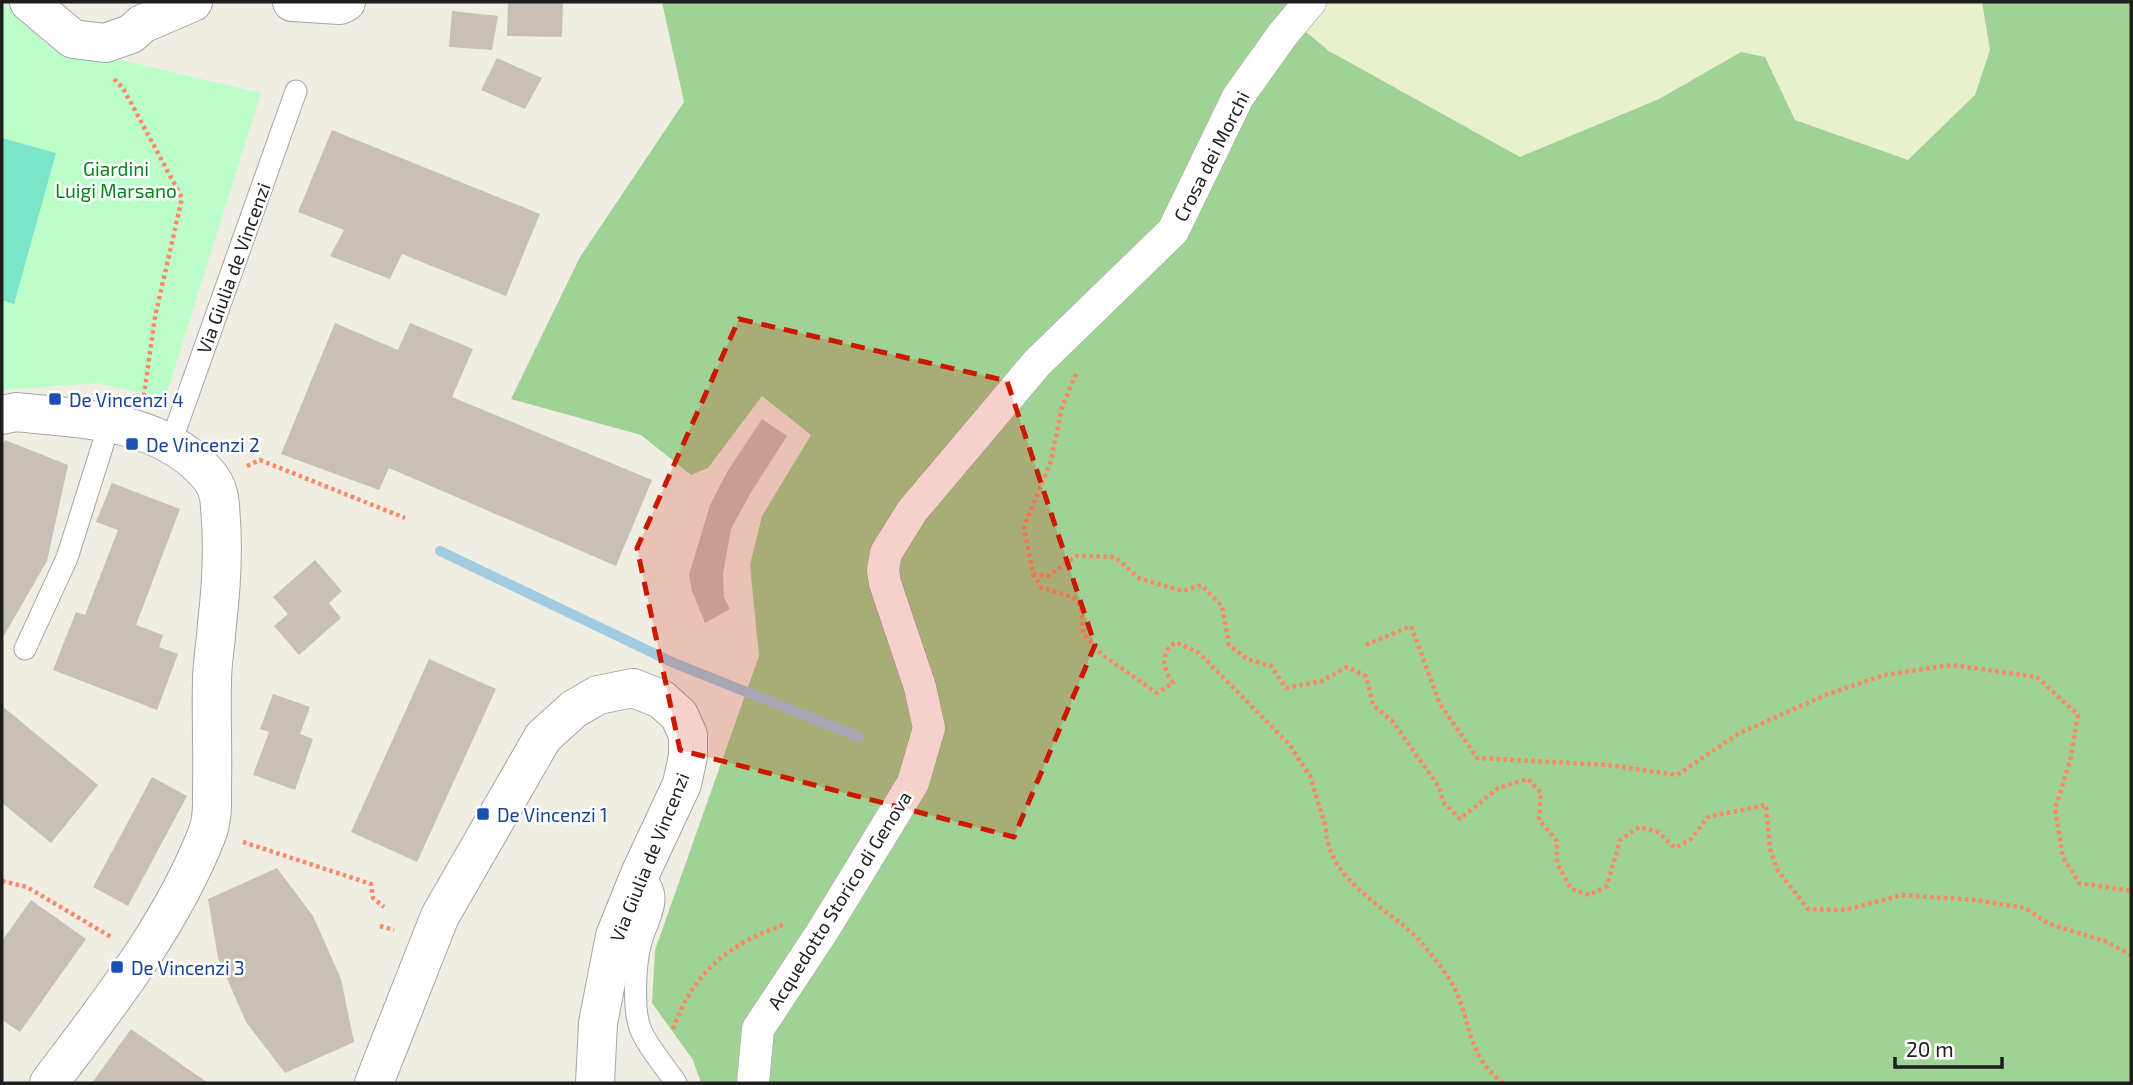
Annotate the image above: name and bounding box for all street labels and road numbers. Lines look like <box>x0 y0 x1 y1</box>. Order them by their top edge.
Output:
street label: Crosa dei Morchi <box>1168 87 1254 225</box>
street label: Via Giulia de Vincenzi <box>191 179 275 357</box>
street label: Via Giulia de Vincenzi <box>605 769 693 945</box>
street label: Acquedotto Storico di Genova <box>762 787 916 1013</box>

